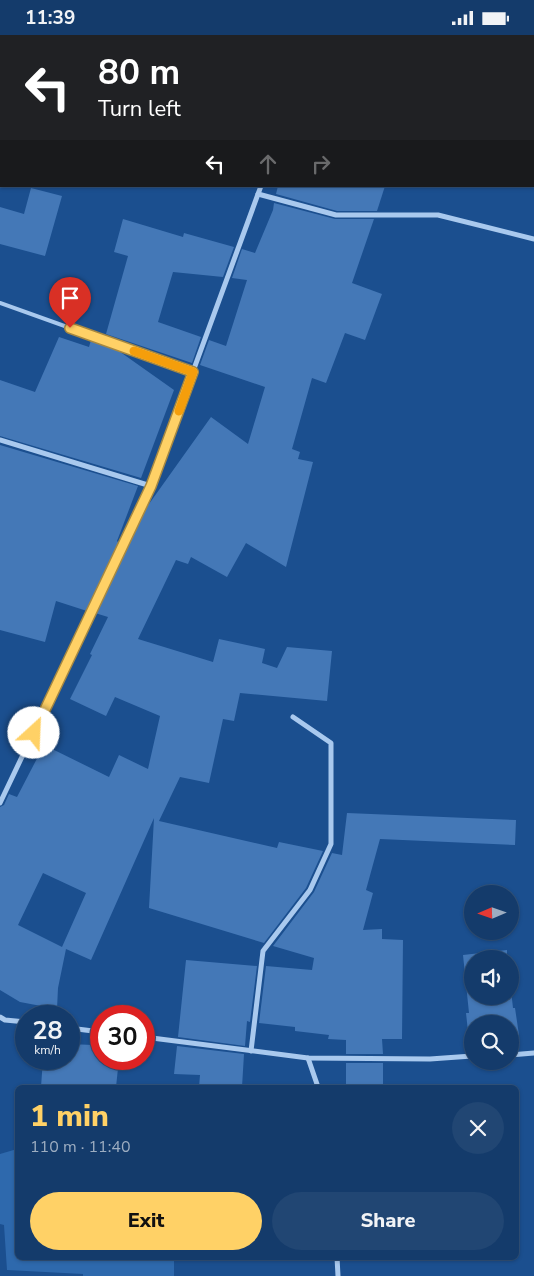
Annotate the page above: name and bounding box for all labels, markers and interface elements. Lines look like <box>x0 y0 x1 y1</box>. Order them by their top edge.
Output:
text: 11:39 <box>25 5 75 31</box>
text: 80 m <box>98 49 180 96</box>
icon: left <box>15 55 80 120</box>
text: Turn left <box>98 94 181 124</box>
icon: left <box>201 150 229 178</box>
icon: ahead <box>254 150 282 178</box>
icon: right <box>307 150 335 178</box>
pin <box>49 277 91 328</box>
icon: arrive <box>56 284 84 312</box>
position arrow <box>7 706 59 758</box>
north arrow <box>464 885 519 940</box>
map controls <box>464 885 519 1070</box>
button: sound <box>464 950 519 1005</box>
speed limit sign: 30 <box>90 1005 155 1070</box>
text: 28 <box>32 1014 63 1048</box>
button: search <box>464 1015 519 1070</box>
text: km/h <box>34 1042 61 1058</box>
text: 1 min <box>30 1096 109 1137</box>
button: close <box>452 1102 504 1154</box>
text: 110 m · 11:40 <box>30 1136 131 1158</box>
button: Exit <box>30 1192 262 1250</box>
button: Share <box>272 1192 504 1250</box>

